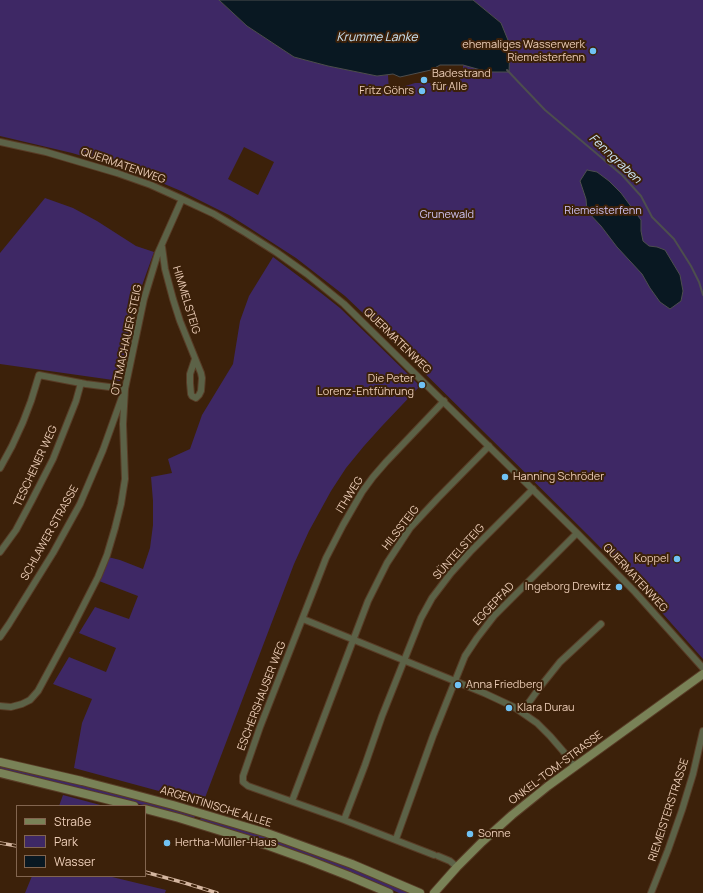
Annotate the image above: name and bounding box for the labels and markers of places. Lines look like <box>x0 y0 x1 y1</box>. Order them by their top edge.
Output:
place label: ehemaliges Wasserwerk Riemeisterfenn <box>462 38 585 64</box>
marker: ehemaliges Wasserwerk Riemeisterfenn <box>588 46 598 56</box>
place label: Badestrand für Alle <box>432 67 491 93</box>
marker: Badestrand für Alle <box>419 75 429 85</box>
place label: Fritz Göhrs <box>359 84 414 98</box>
marker: Fritz Göhrs <box>417 86 427 96</box>
place label: Die Peter Lorenz-Entführung <box>317 372 414 398</box>
marker: Die Peter Lorenz-Entführung <box>417 380 427 390</box>
place label: Hanning Schröder <box>513 470 604 484</box>
marker: Hanning Schröder <box>500 472 510 482</box>
place label: Koppel <box>634 552 669 566</box>
marker: Koppel <box>672 554 682 564</box>
place label: Ingeborg Drewitz <box>525 580 611 594</box>
marker: Ingeborg Drewitz <box>614 582 624 592</box>
place label: Anna Friedberg <box>466 678 543 692</box>
marker: Anna Friedberg <box>453 680 463 690</box>
place label: Klara Durau <box>517 701 575 715</box>
marker: Klara Durau <box>504 703 514 713</box>
place label: Sonne <box>478 827 511 841</box>
marker: Sonne <box>465 829 475 839</box>
place label: Hertha-Müller-Haus <box>175 836 276 850</box>
marker: Hertha-Müller-Haus <box>162 838 172 848</box>

